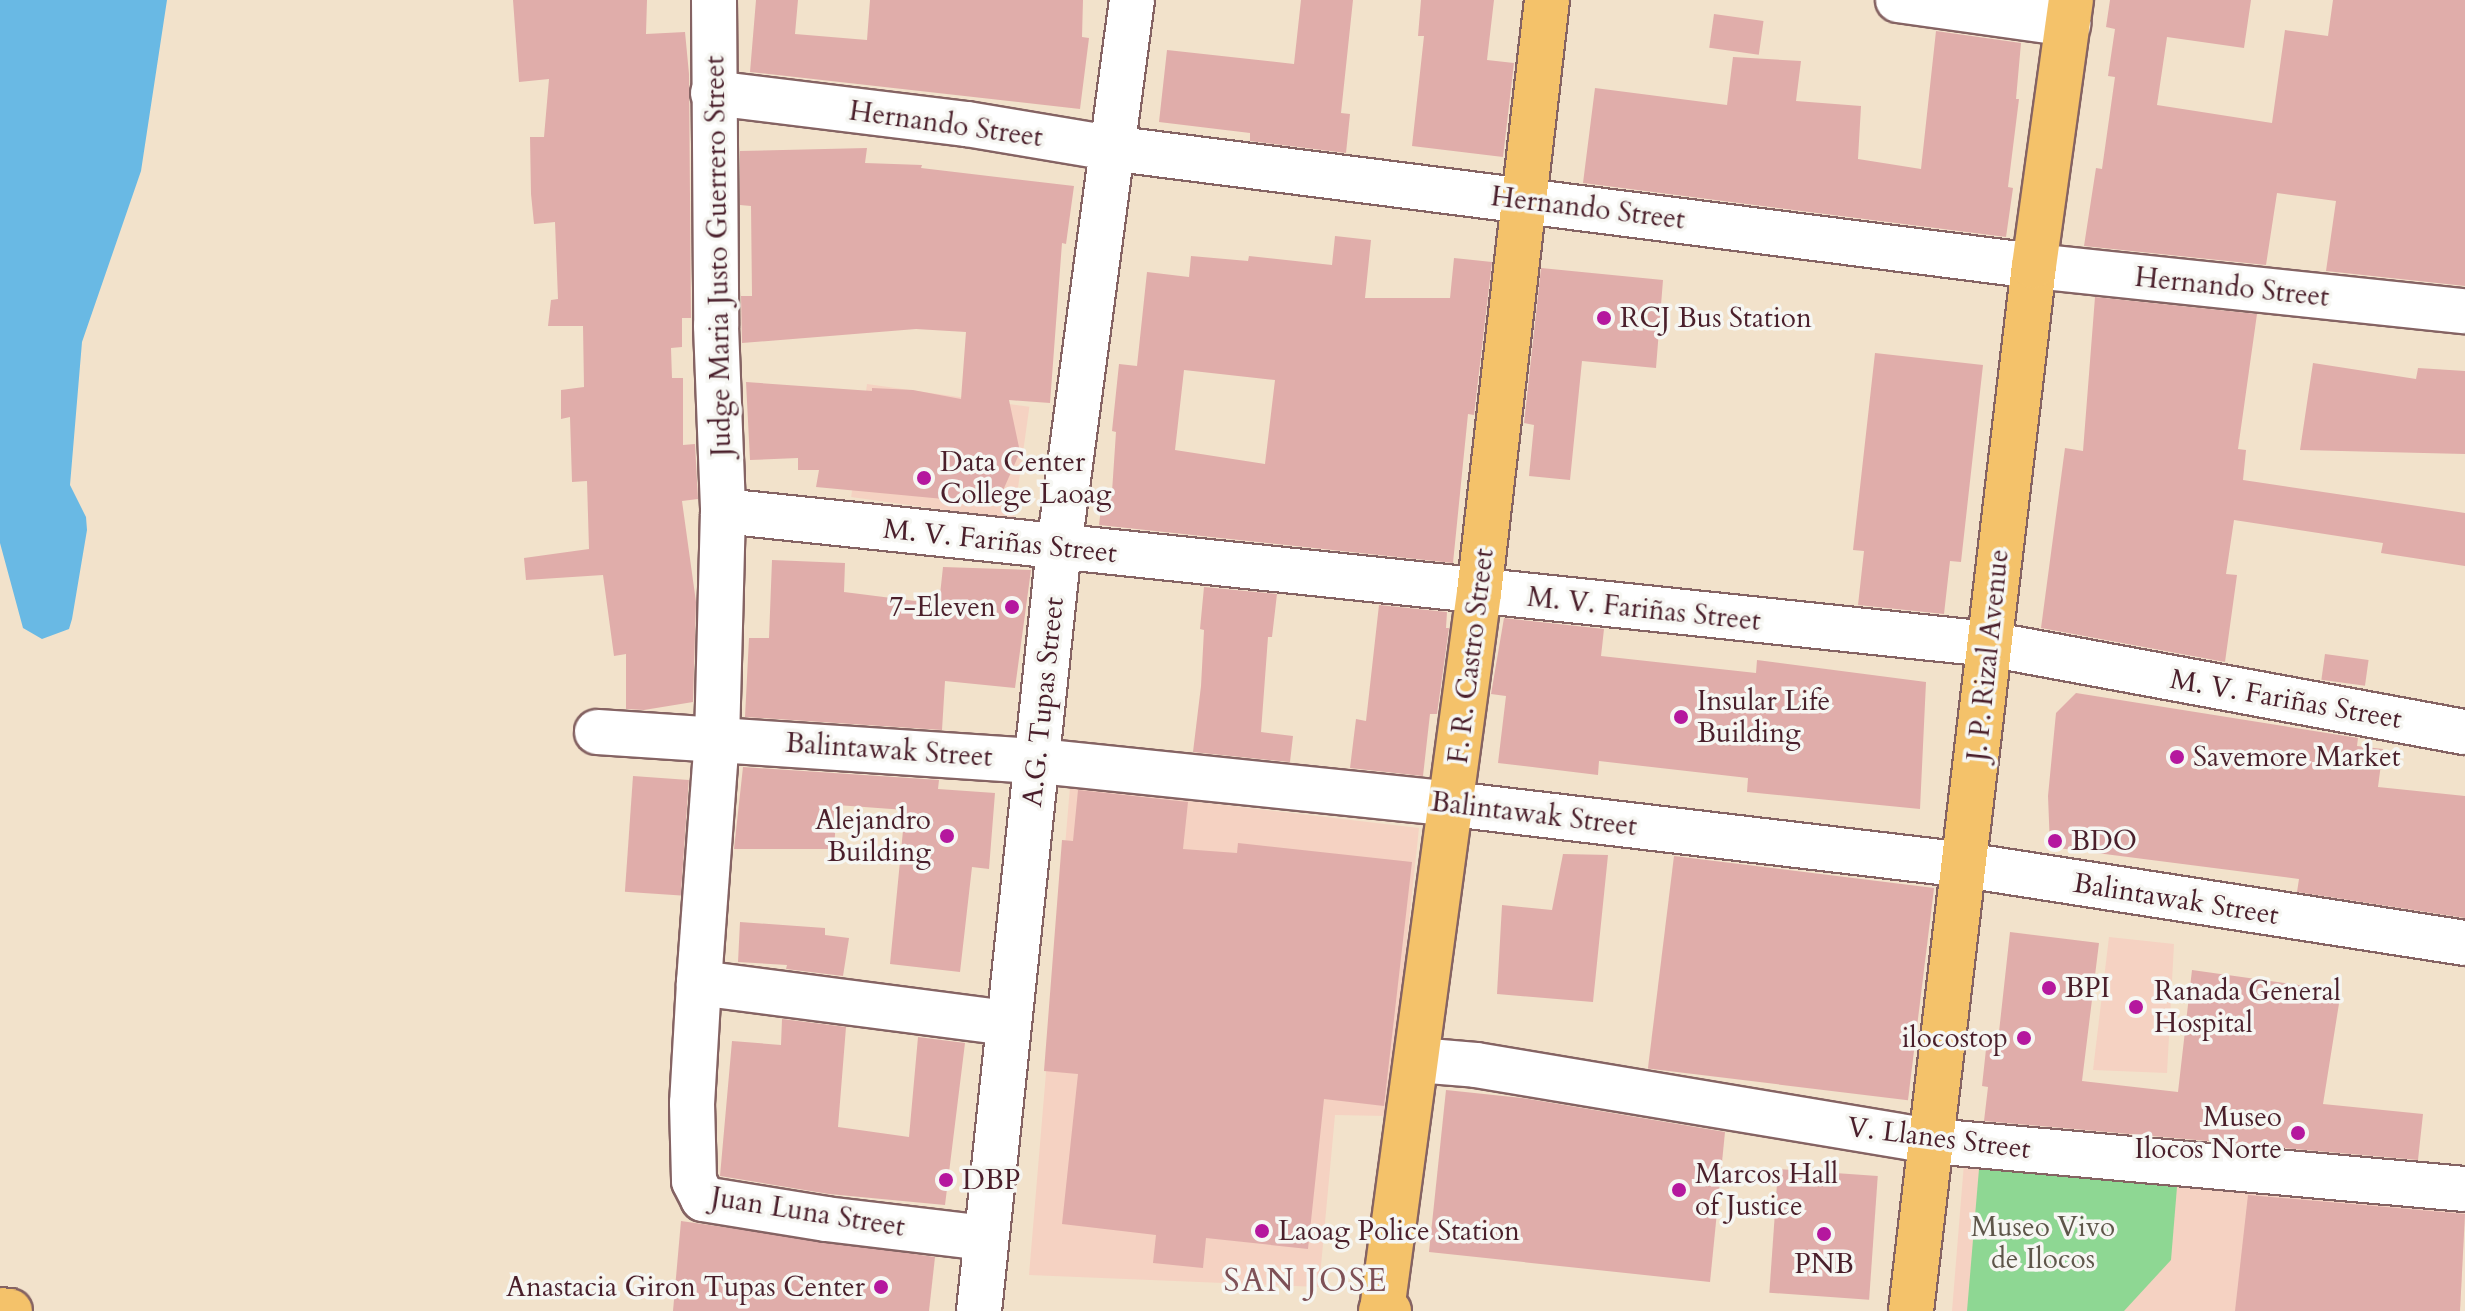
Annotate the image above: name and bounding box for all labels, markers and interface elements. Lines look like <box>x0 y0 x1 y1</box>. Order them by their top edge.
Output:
street label: Judge Maria Justo Guerrero Street <box>698 55 738 457</box>
street label: Hernando Street <box>847 94 1045 154</box>
street label: Hernando Street <box>1489 179 1687 237</box>
street label: Hernando Street <box>2133 260 2331 314</box>
place label: RCJ Bus Station <box>1620 301 1812 335</box>
marker: RCJ Bus Station <box>1595 309 1613 327</box>
place label: Data Center College Laoag <box>940 445 1111 511</box>
marker: Data Center College Laoag <box>915 469 933 487</box>
street label: M. V. Fariñas Street <box>882 512 1118 570</box>
street label: F. R. Castro Street <box>1441 546 1501 766</box>
street label: J. P. Rizal Avenue <box>1960 548 2016 762</box>
street label: M. V. Fariñas Street <box>1526 580 1762 638</box>
place label: 7-Eleven <box>889 590 996 624</box>
street label: A.G. Tupas Street <box>1015 595 1071 809</box>
marker: 7-Eleven <box>1003 598 1021 616</box>
street label: M. V. Fariñas Street <box>2168 662 2404 736</box>
place label: Insular Life Building <box>1697 684 1830 750</box>
marker: Insular Life Building <box>1672 708 1690 726</box>
street label: Balintawak Street <box>784 726 994 774</box>
place label: Savemore Market <box>2193 740 2400 774</box>
marker: Savemore Market <box>2168 748 2186 766</box>
street label: Balintawak Street <box>1429 785 1639 843</box>
place label: Alejandro Building <box>815 803 931 869</box>
place label: BDO <box>2071 824 2137 858</box>
marker: Alejandro Building <box>938 827 956 845</box>
marker: BDO <box>2046 832 2064 850</box>
street label: Balintawak Street <box>2071 866 2281 932</box>
place label: BPI <box>2065 971 2110 1005</box>
place label: Ranada General Hospital <box>2154 974 2341 1040</box>
marker: BPI <box>2040 979 2058 997</box>
marker: Ranada General Hospital <box>2125 996 2147 1018</box>
place label: ilocostop <box>1902 1021 2008 1055</box>
marker: ilocostop <box>2015 1029 2033 1047</box>
place label: Museo Ilocos Norte <box>2135 1100 2282 1166</box>
street label: V. Llanes Street <box>1846 1110 2032 1166</box>
marker: Museo Ilocos Norte <box>2289 1124 2307 1142</box>
place label: Marcos Hall of Justice <box>1695 1157 1838 1223</box>
place label: DBP <box>962 1163 1020 1197</box>
marker: DBP <box>937 1171 955 1189</box>
street label: Juan Luna Street <box>709 1180 907 1244</box>
marker: Marcos Hall of Justice <box>1670 1181 1688 1199</box>
park label: Museo Vivo de Ilocos <box>1971 1210 2115 1276</box>
place label: Laoag Police Station <box>1278 1214 1520 1248</box>
marker: Laoag Police Station <box>1253 1222 1271 1240</box>
marker: PNB <box>1815 1225 1833 1243</box>
place label: PNB <box>1794 1247 1854 1281</box>
district label: SAN JOSE <box>1224 1262 1388 1300</box>
place label: Anastacia Giron Tupas Center <box>506 1270 865 1304</box>
marker: Anastacia Giron Tupas Center <box>872 1278 890 1296</box>

